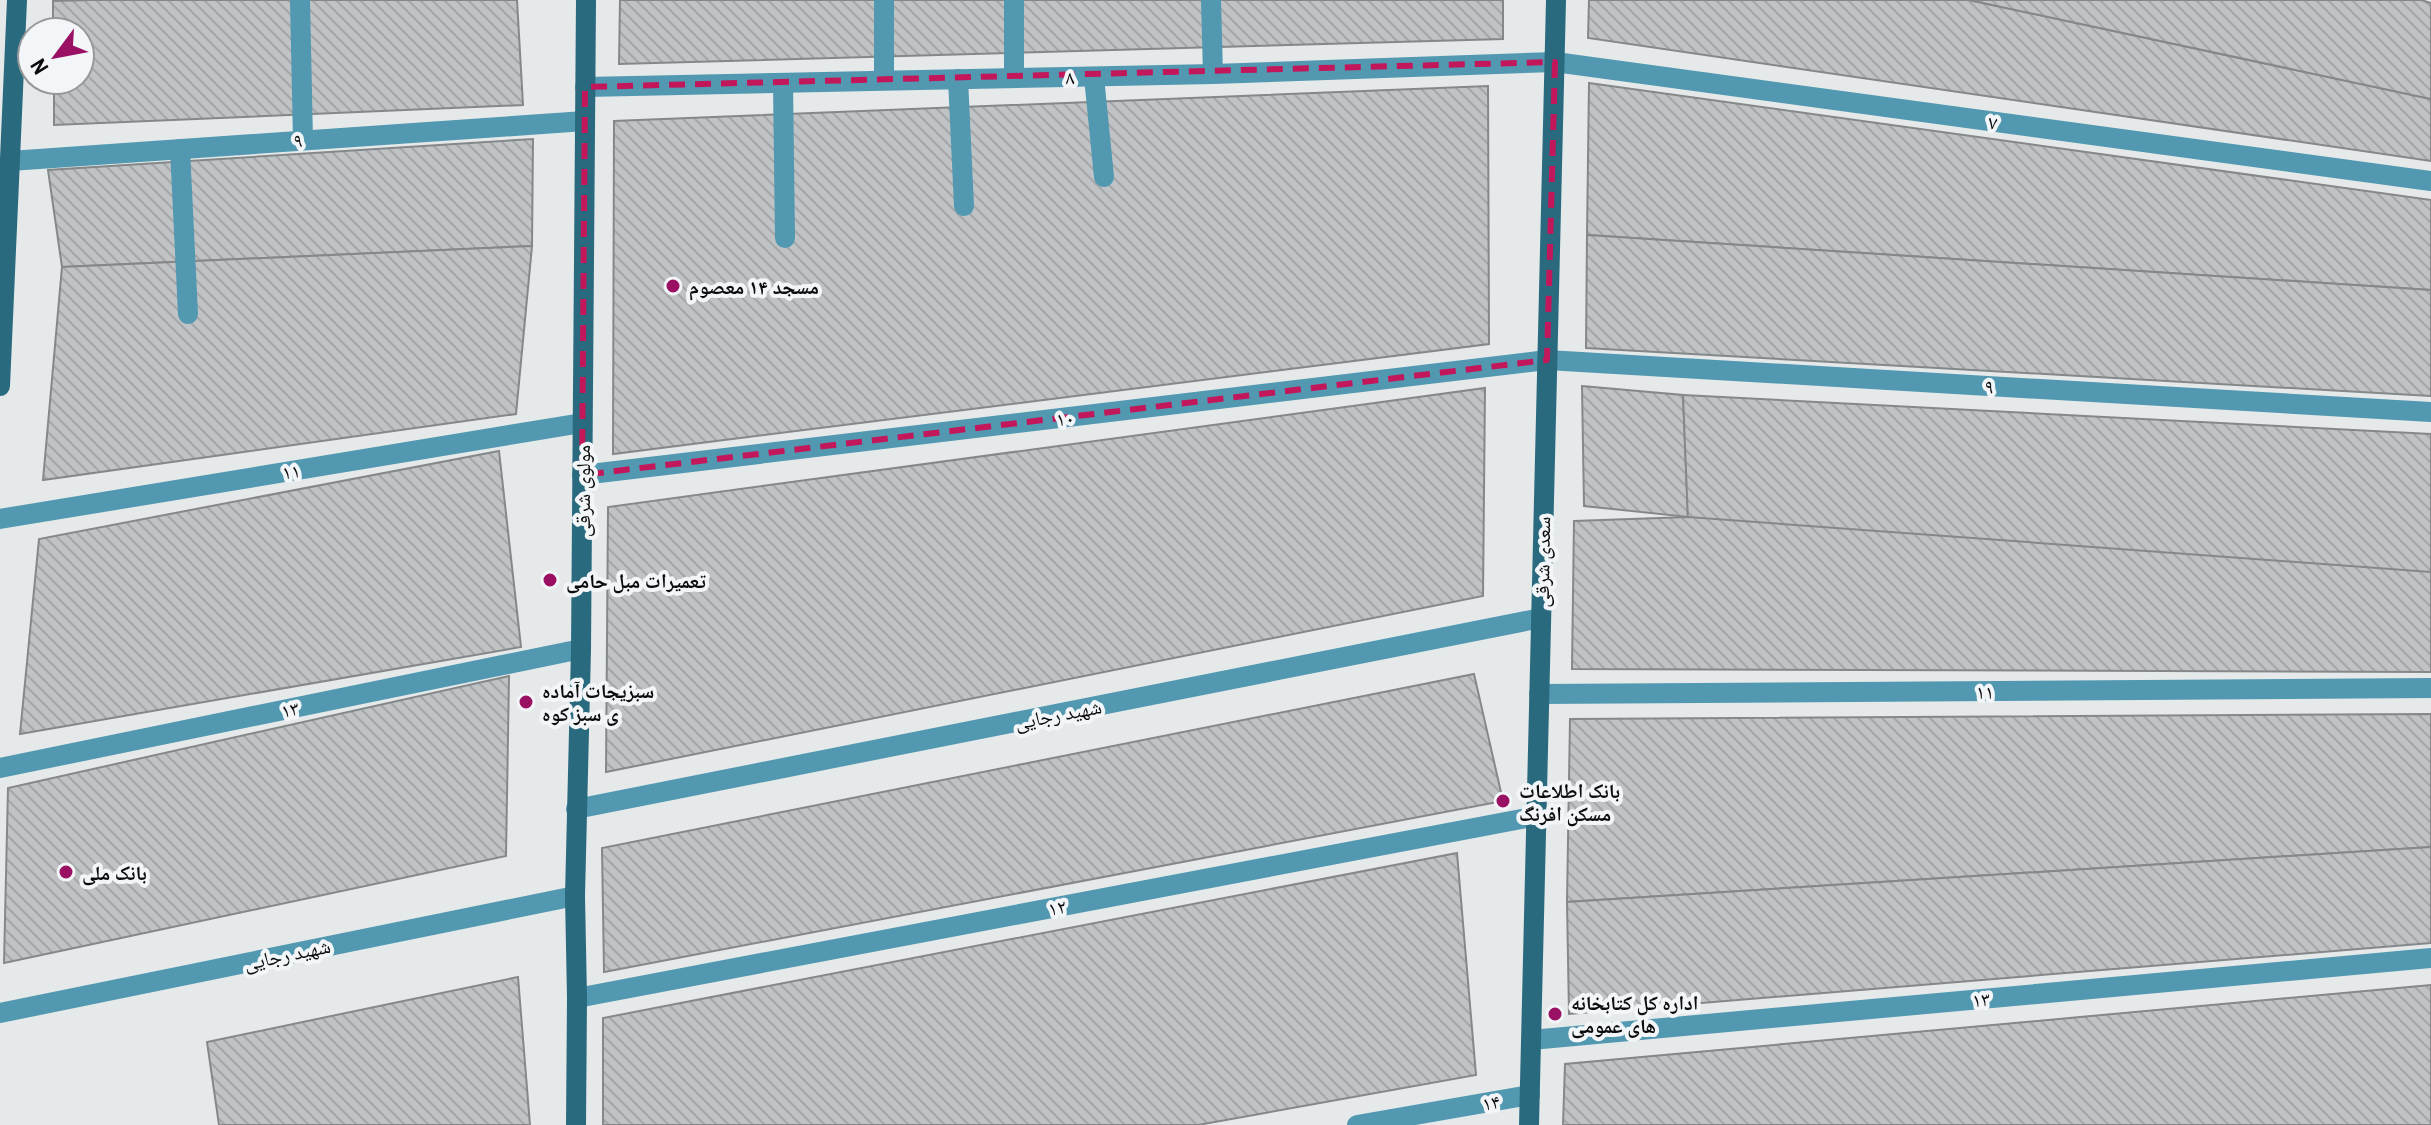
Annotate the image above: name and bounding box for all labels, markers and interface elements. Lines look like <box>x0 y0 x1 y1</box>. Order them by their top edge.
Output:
north arrow <box>16 16 96 96</box>
text: N <box>23 53 55 80</box>
street label: ۸ <box>1065 63 1075 91</box>
street label: ۷ <box>1987 108 1999 136</box>
street label: ۹ <box>293 126 303 154</box>
place label: مسجد ۱۴ معصوم <box>689 273 819 301</box>
marker: مسجد ۱۴ معصوم <box>664 277 682 295</box>
street label: ۹ <box>1984 372 1994 400</box>
street label: ۱۰ <box>1054 404 1076 432</box>
street label: مولوی شرقی <box>569 445 596 537</box>
street label: ۱۱ <box>280 456 302 486</box>
street label: سعدی شرقی <box>1528 516 1556 608</box>
place label: تعمیرات مبل حامی <box>566 567 706 594</box>
marker: تعمیرات مبل حامی <box>541 571 559 589</box>
place label: سبزیجات آماده ی سبز کوه <box>542 677 654 727</box>
street label: ۱۱ <box>1976 678 1994 705</box>
street label: شهید رجایی <box>1012 692 1104 736</box>
marker: سبزیجات آماده ی سبز کوه <box>517 693 535 711</box>
street label: ۱۳ <box>278 694 302 724</box>
place label: بانک اطلاعات مسکن افرنگ <box>1519 777 1620 827</box>
marker: بانک اطلاعات مسکن افرنگ <box>1494 792 1512 810</box>
place label: بانک ملی <box>82 859 147 886</box>
marker: بانک ملی <box>57 863 75 881</box>
street label: ۱۲ <box>1046 892 1068 922</box>
street label: شهید رجایی <box>241 932 333 976</box>
street label: ۱۳ <box>1971 985 1991 1013</box>
place label: اداره کل کتابخانه های عمومی <box>1571 989 1698 1039</box>
marker: اداره کل کتابخانه های عمومی <box>1546 1005 1564 1023</box>
street label: ۱۴ <box>1480 1087 1502 1117</box>

